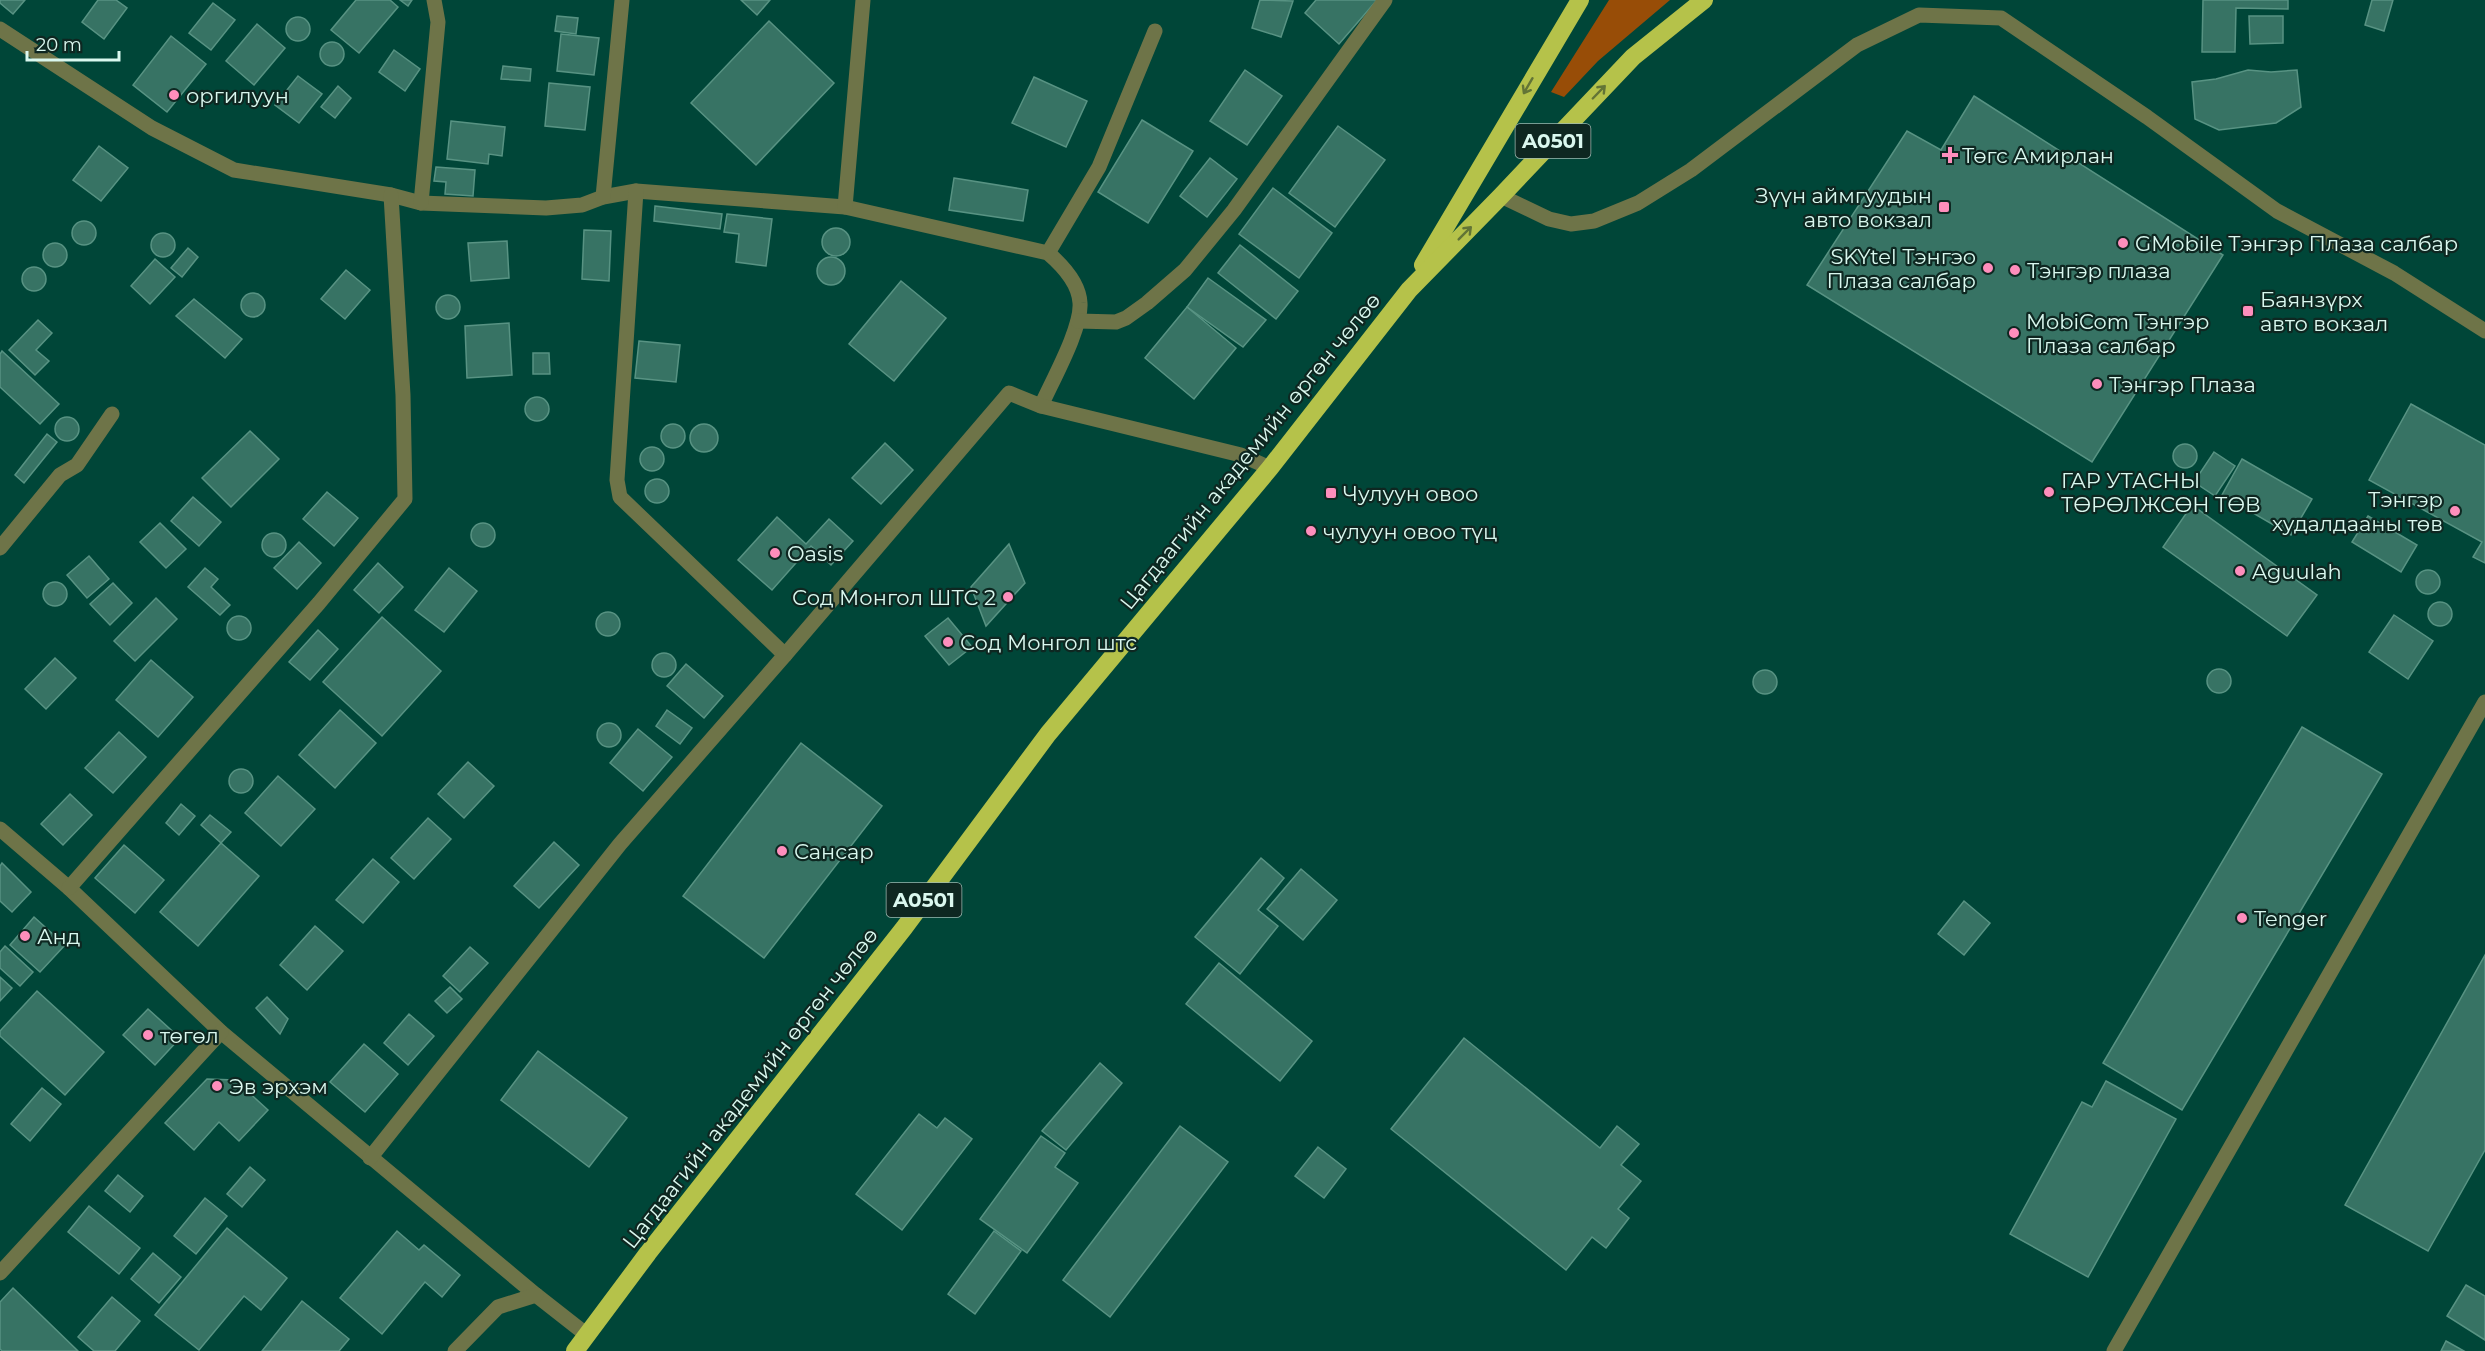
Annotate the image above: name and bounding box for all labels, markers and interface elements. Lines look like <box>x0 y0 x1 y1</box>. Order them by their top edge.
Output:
scale bar <box>27 24 118 62</box>
text: 20 m <box>36 34 82 56</box>
one-way arrow <box>1522 77 1534 94</box>
place label: оргилуун <box>186 83 289 108</box>
one-way arrow <box>1592 85 1606 100</box>
marker: оргилуун <box>167 88 181 102</box>
road number: A0501 <box>1516 124 1590 158</box>
place label: Төгс Амирлан <box>1962 143 2114 168</box>
marker: Төгс Амирлан <box>1943 148 1957 162</box>
place label: Зүүн аймгуудын авто вокзал <box>1755 183 1932 232</box>
marker: Зүүн аймгуудын авто вокзал <box>1937 200 1951 214</box>
one-way arrow <box>1457 226 1472 241</box>
place label: GMobile Тэнгэр Плаза салбар <box>2135 231 2458 256</box>
marker: GMobile Тэнгэр Плаза салбар <box>2116 236 2130 250</box>
place label: SKYtel Тэнгэо Плаза салбар <box>1826 244 1976 293</box>
place label: Тэнгэр плаза <box>2027 258 2171 283</box>
marker: SKYtel Тэнгэо Плаза салбар <box>1981 261 1995 275</box>
marker: Тэнгэр плаза <box>2008 263 2022 277</box>
place label: Баянзүрх авто вокзал <box>2260 287 2388 336</box>
street label: Цагдаагийн академийн өргөн чөлөө <box>1114 288 1386 614</box>
marker: Баянзүрх авто вокзал <box>2241 304 2255 318</box>
place label: MobiCom Тэнгэр Плаза салбар <box>2026 309 2209 358</box>
marker: MobiCom Тэнгэр Плаза салбар <box>2007 326 2021 340</box>
place label: Тэнгэр Плаза <box>2109 372 2256 397</box>
marker: Тэнгэр Плаза <box>2090 377 2104 391</box>
place label: ГАР УТАСНЫ ТӨРӨЛЖСӨН ТӨВ <box>2061 468 2261 517</box>
place label: Чулуун овоо <box>1343 481 1478 506</box>
marker: ГАР УТАСНЫ ТӨРӨЛЖСӨН ТӨВ <box>2042 485 2056 499</box>
marker: Чулуун овоо <box>1324 486 1338 500</box>
place label: Тэнгэр худалдааны төв <box>2272 487 2443 536</box>
marker: Тэнгэр худалдааны төв <box>2448 504 2462 518</box>
place label: чулуун овоо түц <box>1323 519 1497 544</box>
marker: чулуун овоо түц <box>1304 524 1318 538</box>
place label: Oasis <box>787 541 843 566</box>
marker: Oasis <box>768 546 782 560</box>
place label: Aguulah <box>2252 559 2342 584</box>
marker: Aguulah <box>2233 564 2247 578</box>
place label: Сод Монгол ШТС 2 <box>792 585 996 610</box>
marker: Сод Монгол ШТС 2 <box>1001 590 1015 604</box>
place label: Сод Монгол штс <box>960 630 1137 655</box>
marker: Сод Монгол штс <box>941 635 955 649</box>
place label: Сансар <box>794 839 874 864</box>
marker: Сансар <box>775 844 789 858</box>
road number: A0501 <box>886 883 962 917</box>
place label: Tenger <box>2254 906 2327 931</box>
marker: Tenger <box>2235 911 2249 925</box>
street label: Цагдаагийн академийн өргөн чөлөө <box>617 923 883 1253</box>
place label: Анд <box>37 924 80 949</box>
marker: Анд <box>18 929 32 943</box>
place label: төгөл <box>160 1023 219 1048</box>
marker: төгөл <box>141 1028 155 1042</box>
place label: Эв эрхэм <box>229 1074 328 1099</box>
marker: Эв эрхэм <box>210 1079 224 1093</box>

